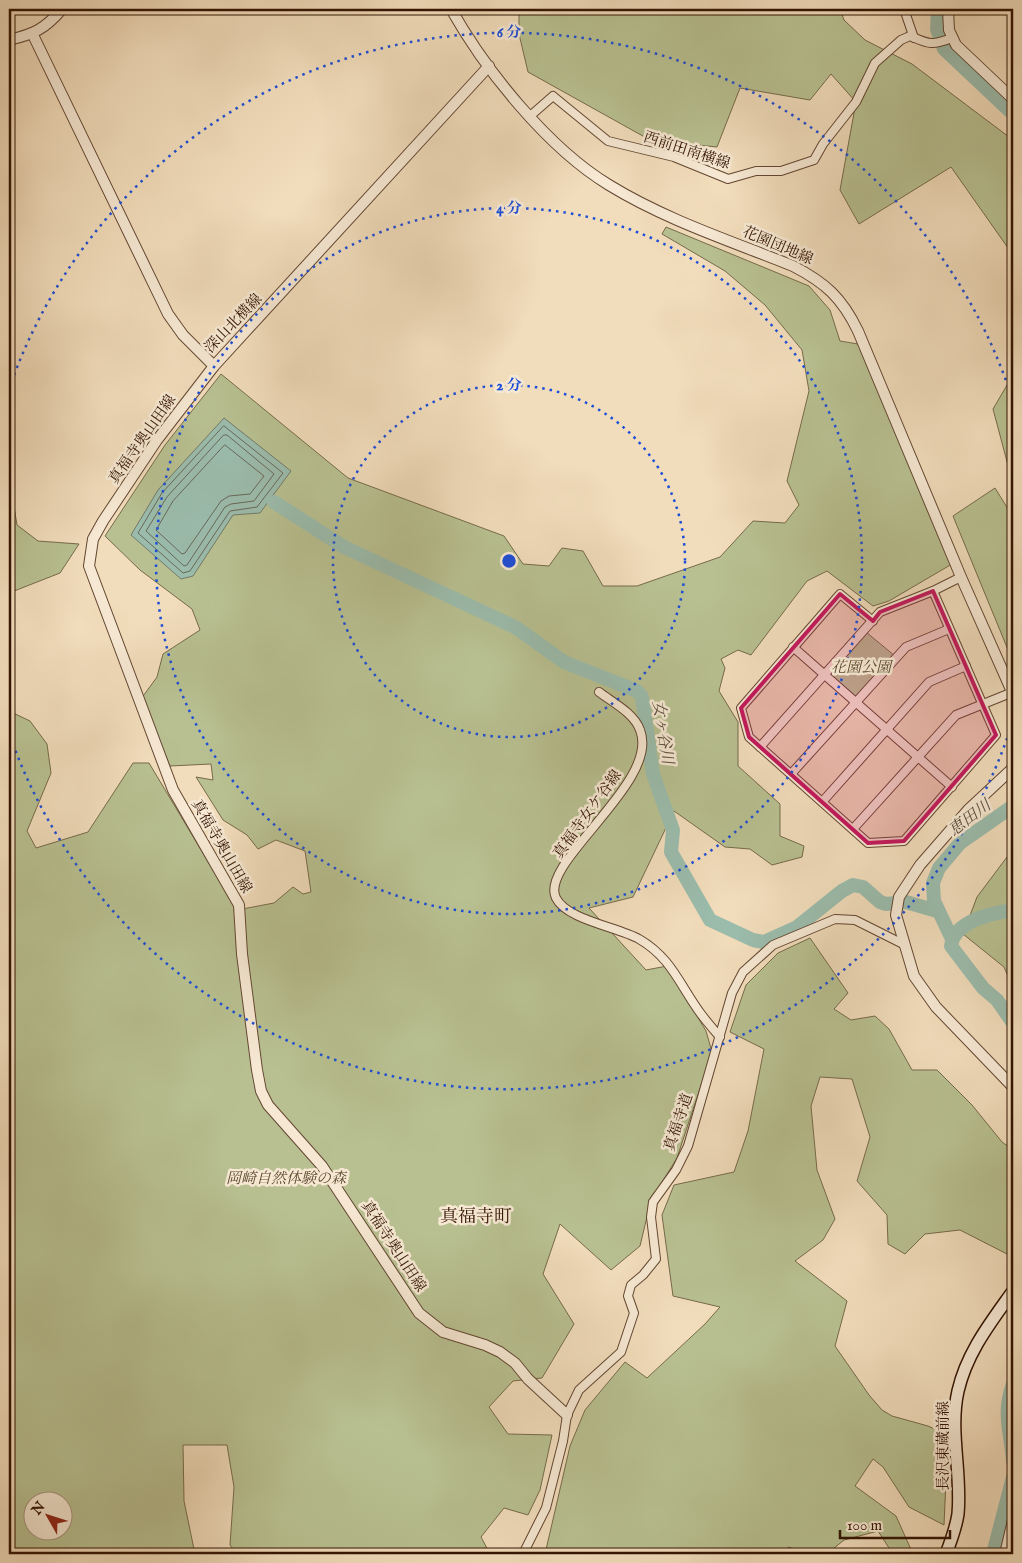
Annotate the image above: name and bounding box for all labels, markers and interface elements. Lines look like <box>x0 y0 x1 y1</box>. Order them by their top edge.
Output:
text: 6 分 <box>497 23 521 42</box>
street label: 西前田南横線 <box>641 128 733 173</box>
text: 4 分 <box>496 199 522 218</box>
street label: 花園団地線 <box>740 222 816 269</box>
street label: 深山北横線 <box>200 290 266 357</box>
text: 2 分 <box>496 376 522 395</box>
street label: 真福寺奥山田線 <box>105 391 180 488</box>
centre of rings <box>500 552 518 570</box>
park label: 花園公園 <box>831 658 894 677</box>
water label: 女ヶ谷川 <box>647 699 677 767</box>
street label: 真福寺女ケ谷線 <box>549 766 626 862</box>
water label: 恵田川 <box>945 795 997 841</box>
street label: 真福寺奥山田線 <box>187 796 256 896</box>
street label: 真福寺道 <box>660 1091 697 1154</box>
park label: 岡崎自然体験の森 <box>226 1169 348 1188</box>
street label: 真福寺奥山田線 <box>357 1197 430 1295</box>
district label: 真福寺町 <box>440 1206 512 1229</box>
street label: 長沢東蔵前線 <box>934 1401 953 1491</box>
north arrow <box>22 1490 72 1540</box>
text: N <box>27 1498 49 1520</box>
scale bar <box>840 1508 950 1540</box>
text: 100 m <box>847 1516 883 1535</box>

